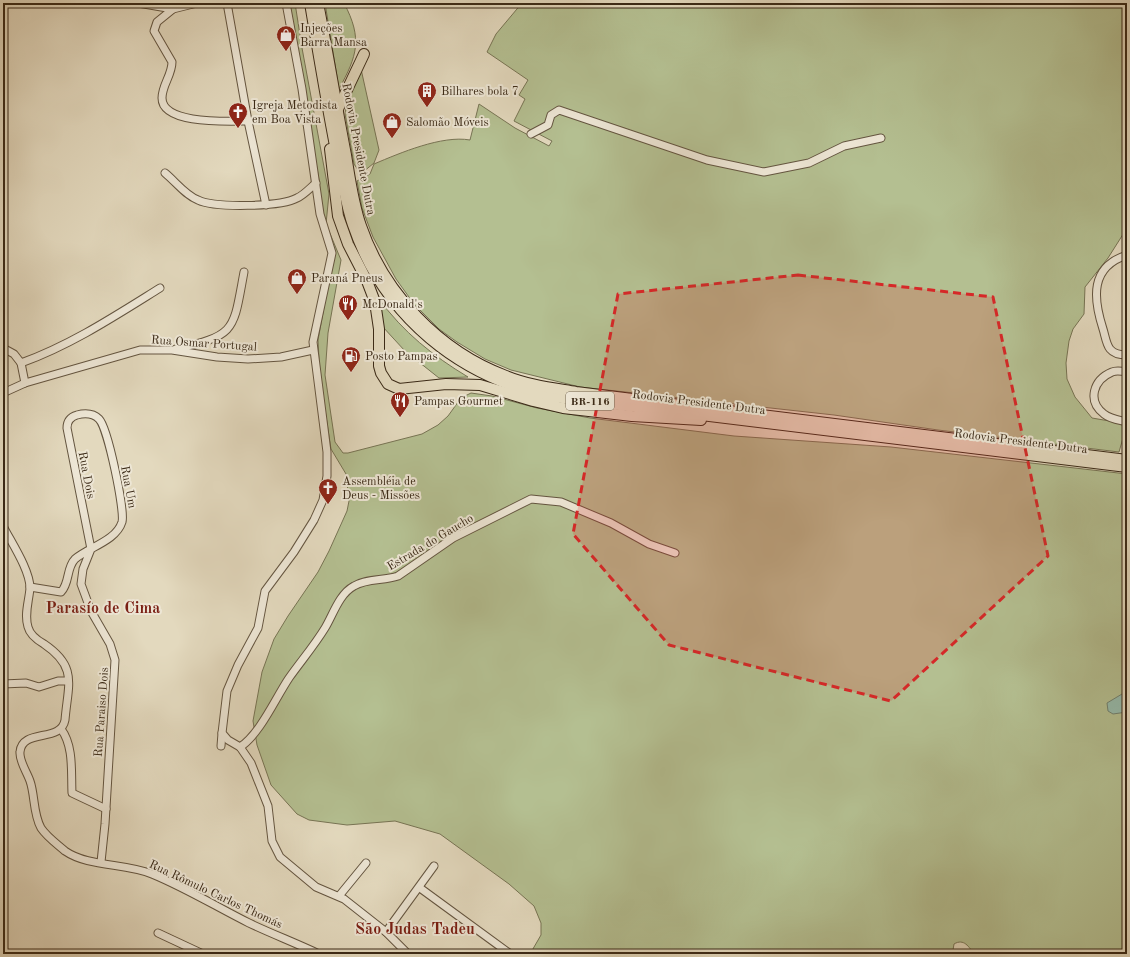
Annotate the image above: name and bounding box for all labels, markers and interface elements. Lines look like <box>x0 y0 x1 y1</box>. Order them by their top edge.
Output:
place label: Injeções Barra Mansa <box>300 23 367 49</box>
shop icon: Injeções Barra Mansa <box>275 24 297 52</box>
building icon: Bilhares bola 7 <box>416 80 438 108</box>
street label: Rodovia Presidente Dutra <box>339 82 377 216</box>
place label: Bilhares bola 7 <box>441 86 519 98</box>
place label: Igreja Metodista em Boa Vista <box>252 100 337 126</box>
church icon: Igreja Metodista em Boa Vista <box>227 101 249 129</box>
shop icon: Salomão Móveis <box>381 111 403 139</box>
place label: Salomão Móveis <box>406 117 489 129</box>
shop icon: Paraná Pneus <box>286 267 308 295</box>
place label: Paraná Pneus <box>311 273 383 285</box>
restaurant icon: McDonald's <box>337 293 359 321</box>
place label: McDonald's <box>362 299 423 311</box>
street label: Rua Osmar Portugal <box>150 334 257 354</box>
fuel station icon: Posto Pampas <box>340 345 362 373</box>
place label: Posto Pampas <box>365 351 438 363</box>
street label: Rodovia Presidente Dutra <box>631 389 766 417</box>
restaurant icon: Pampas Gourmet <box>389 390 411 418</box>
road number: BR-116 <box>566 392 614 410</box>
place label: Pampas Gourmet <box>414 396 503 408</box>
street label: Rodovia Presidente Dutra <box>953 428 1088 456</box>
street label: Rua Dois <box>76 450 96 500</box>
street label: Rua Um <box>118 465 138 510</box>
place label: Assembléia de Deus - Missões <box>342 476 420 502</box>
church icon: Assembléia de Deus - Missões <box>317 477 339 505</box>
street label: Estrada do Gaucho <box>385 512 476 573</box>
district label: Parasío de Cima <box>46 601 160 617</box>
street label: Rua Paraiso Dois <box>93 667 111 757</box>
street label: Rua Rômulo Carlos Thomás <box>147 859 284 931</box>
district label: São Judas Tadeu <box>355 922 475 938</box>

